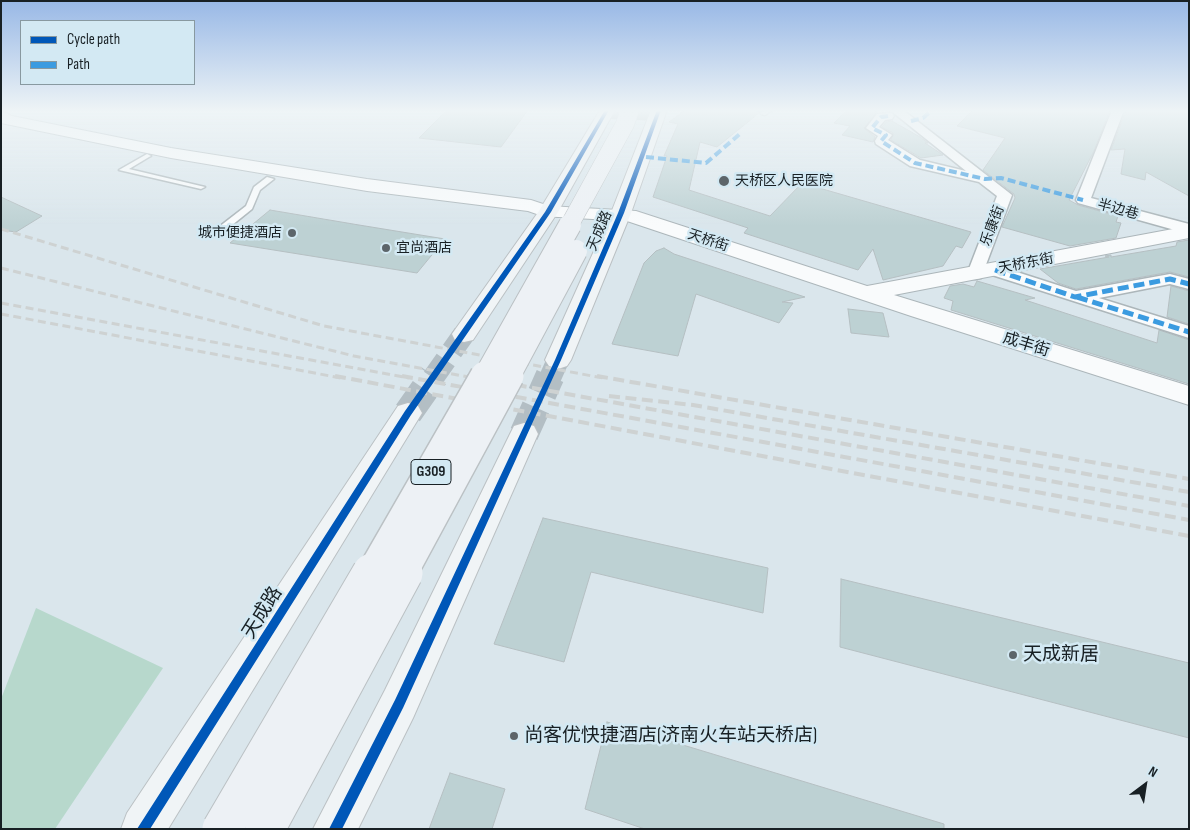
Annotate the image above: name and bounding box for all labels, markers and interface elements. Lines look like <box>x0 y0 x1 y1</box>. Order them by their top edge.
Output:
legend <box>20 20 195 85</box>
text: Cycle path <box>67 30 120 49</box>
text: Path <box>67 55 90 74</box>
place label: 天桥区人民医院 <box>735 173 833 189</box>
marker: 天桥区人民医院 <box>717 174 731 188</box>
street label: 半边巷 <box>1096 196 1140 224</box>
street label: 乐康街 <box>978 203 1008 249</box>
street label: 天成路 <box>584 208 616 254</box>
place label: 城市便捷酒店 <box>198 225 282 241</box>
marker: 城市便捷酒店 <box>286 227 298 239</box>
street label: 天桥街 <box>685 227 731 255</box>
place label: 宜尚酒店 <box>396 240 452 256</box>
marker: 宜尚酒店 <box>380 242 392 254</box>
street label: 天桥东街 <box>997 250 1055 278</box>
street label: 成丰街 <box>1000 329 1052 361</box>
road number: G309 <box>411 460 451 484</box>
street label: 天成路 <box>238 583 288 643</box>
place label: 天成新居 <box>1023 644 1099 666</box>
marker: 天成新居 <box>1007 649 1019 661</box>
place label: 尚客优快捷酒店(济南火车站天桥店) <box>524 725 817 747</box>
marker: 尚客优快捷酒店(济南火车站天桥店) <box>508 730 520 742</box>
north arrow <box>1120 760 1170 810</box>
text: N <box>1145 762 1161 781</box>

